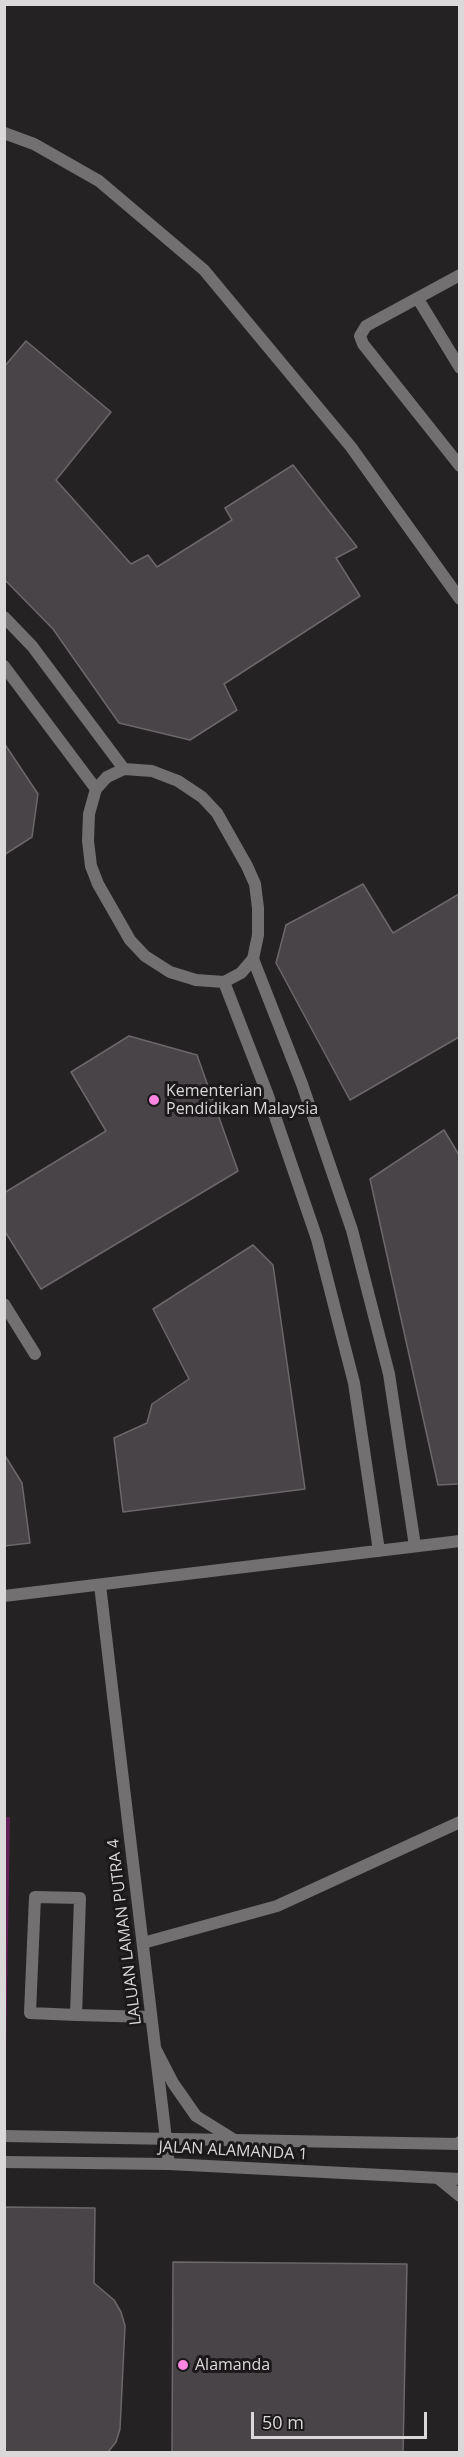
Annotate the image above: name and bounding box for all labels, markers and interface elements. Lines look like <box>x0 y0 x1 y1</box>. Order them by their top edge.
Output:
place label: Kementerian Pendidikan Malaysia <box>166 1081 318 1119</box>
marker: Kementerian Pendidikan Malaysia <box>147 1093 161 1107</box>
street label: LALUAN LAMAN PUTRA 4 <box>104 1838 146 2026</box>
street label: JALAN ALAMANDA 1 <box>158 2138 308 2164</box>
place label: Alamanda <box>195 2355 270 2375</box>
marker: Alamanda <box>176 2358 190 2372</box>
scale bar <box>254 2400 430 2438</box>
text: 50 m <box>262 2410 304 2434</box>

